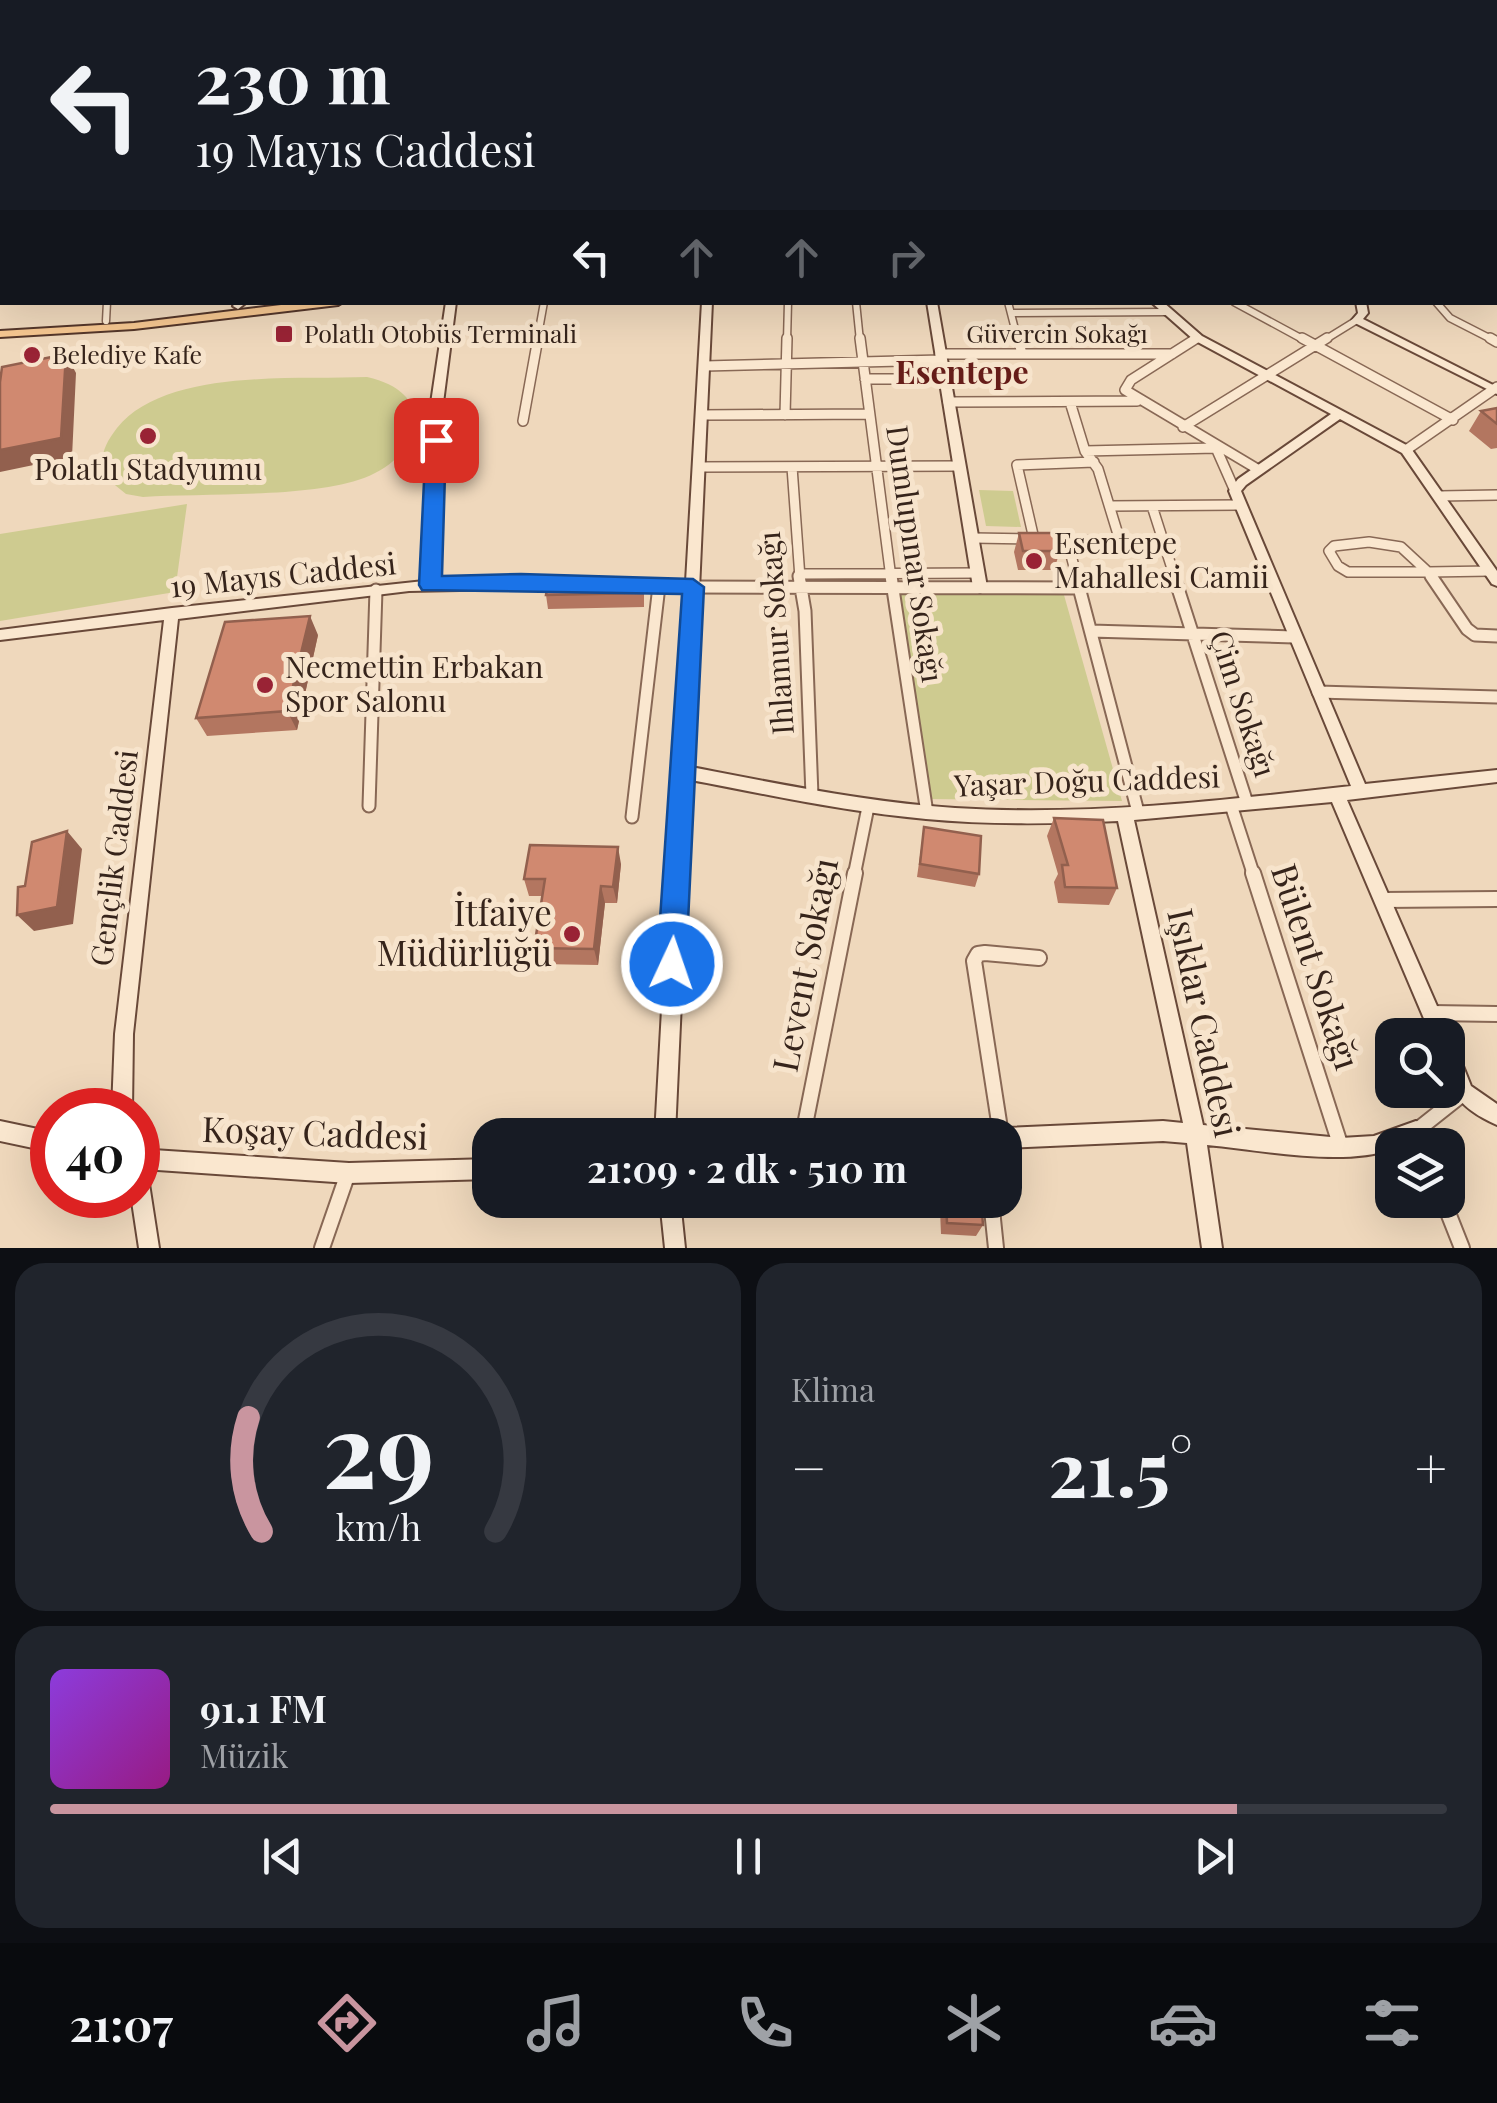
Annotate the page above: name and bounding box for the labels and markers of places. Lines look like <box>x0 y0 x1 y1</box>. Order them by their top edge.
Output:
place label: Polatlı Otobüs Terminali <box>304 316 577 349</box>
marker: Polatlı Otobüs Terminali <box>273 323 295 345</box>
place label: Belediye Kafe <box>52 337 202 370</box>
marker: Belediye Kafe <box>21 344 43 366</box>
pin <box>394 398 479 483</box>
marker: Polatlı Stadyumu <box>137 425 159 447</box>
place label: Polatlı Stadyumu <box>34 448 262 488</box>
place label: Esentepe Mahallesi Camii <box>1054 522 1269 596</box>
marker: Esentepe Mahallesi Camii <box>1023 550 1045 572</box>
place label: Necmettin Erbakan Spor Salonu <box>285 646 543 720</box>
marker: Necmettin Erbakan Spor Salonu <box>254 674 276 696</box>
place label: İtfaiye Müdürlüğü <box>377 888 552 975</box>
marker: İtfaiye Müdürlüğü <box>561 923 583 945</box>

